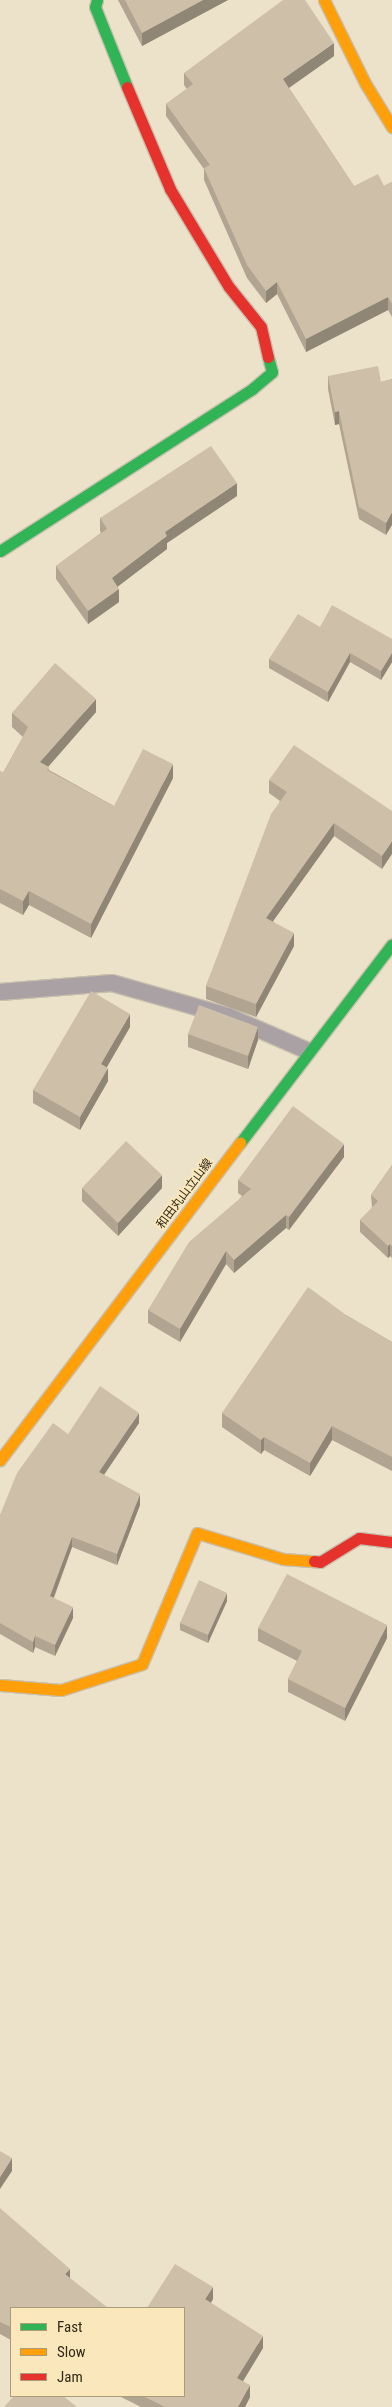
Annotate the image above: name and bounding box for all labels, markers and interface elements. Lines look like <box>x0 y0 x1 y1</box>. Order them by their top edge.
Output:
street label: 和田丸山立山線 <box>154 1156 216 1232</box>
legend <box>10 2307 185 2397</box>
text: Fast <box>57 2318 82 2336</box>
text: Slow <box>57 2343 86 2361</box>
text: Jam <box>57 2368 83 2386</box>

